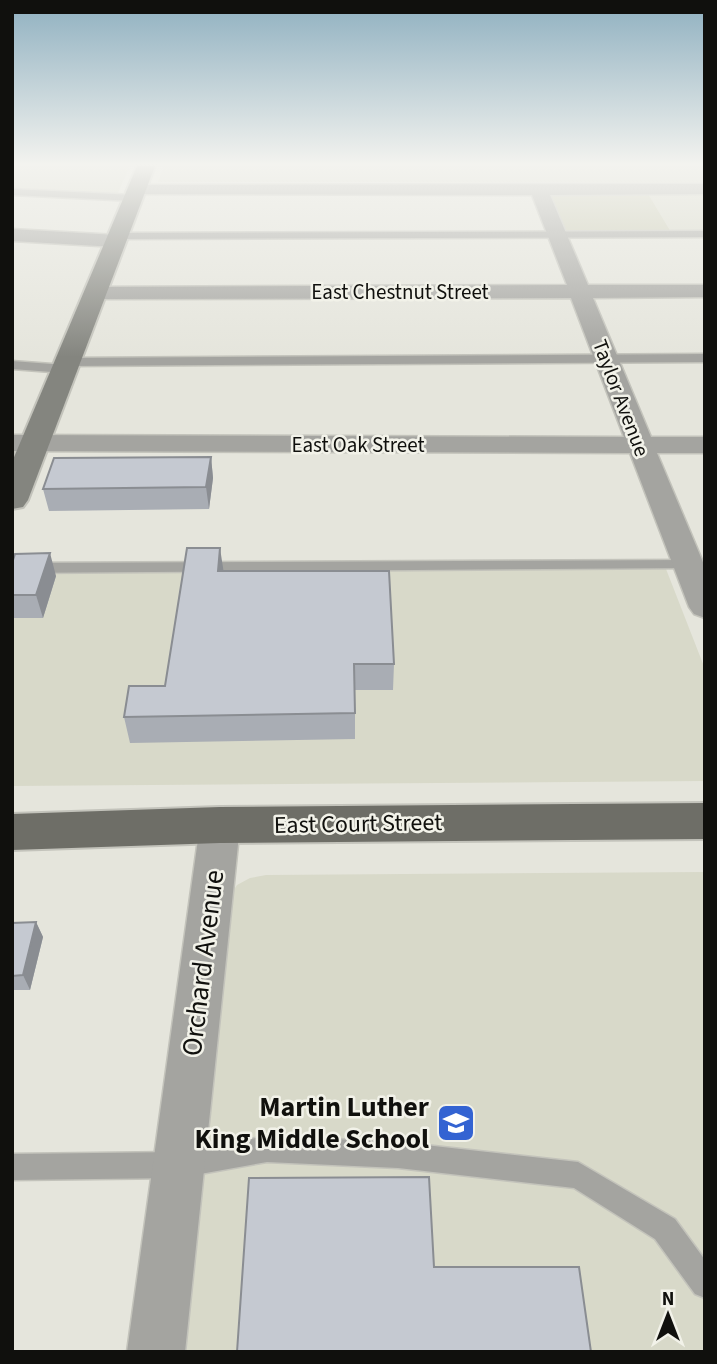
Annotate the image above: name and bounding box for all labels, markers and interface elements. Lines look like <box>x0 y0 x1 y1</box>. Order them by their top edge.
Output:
street label: East Chestnut Street <box>311 277 489 307</box>
street label: Taylor Avenue <box>585 335 657 461</box>
street label: East Oak Street <box>291 430 425 460</box>
street label: East Court Street <box>274 805 442 843</box>
street label: Orchard Avenue <box>172 868 234 1058</box>
place label: Martin Luther King Middle School <box>194 1087 430 1159</box>
school or university icon: Martin Luther King Middle School <box>435 1102 477 1144</box>
north arrow <box>633 1280 703 1350</box>
text: N <box>662 1286 674 1313</box>

